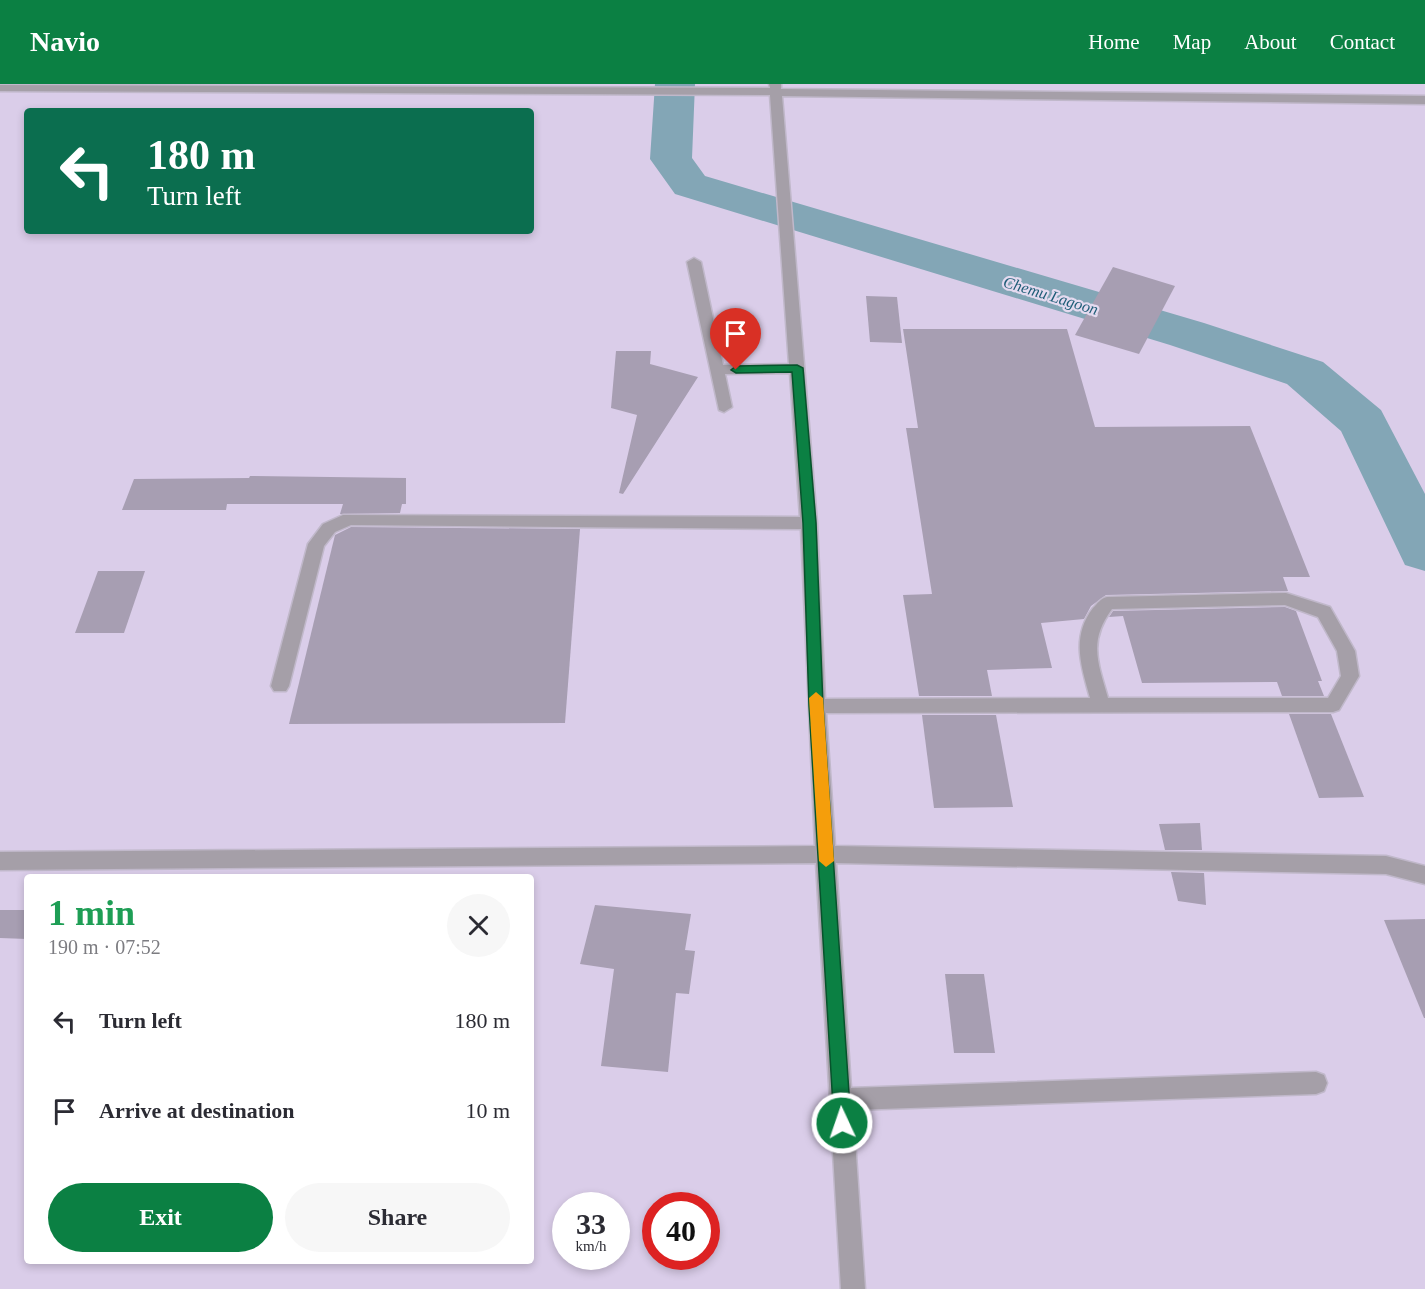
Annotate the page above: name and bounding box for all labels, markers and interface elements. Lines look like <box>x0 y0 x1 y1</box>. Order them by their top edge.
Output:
text: Navio <box>30 26 100 57</box>
text: Home <box>1088 30 1140 54</box>
text: Map <box>1173 30 1211 54</box>
text: About <box>1244 30 1297 54</box>
text: Contact <box>1330 30 1395 54</box>
icon: left <box>48 132 126 210</box>
text: 180 m <box>147 132 256 178</box>
text: Turn left <box>147 181 241 211</box>
water label: Chemu Lagoon <box>1001 273 1100 319</box>
pin <box>710 308 761 370</box>
icon: arrive <box>719 317 752 350</box>
text: 1 min <box>48 893 135 933</box>
button: close <box>447 894 510 957</box>
text: 190 m · 07:52 <box>48 936 161 958</box>
icon: left <box>48 1005 81 1038</box>
text: Turn left <box>99 1008 182 1033</box>
text: 180 m <box>454 1008 510 1033</box>
position arrow <box>810 1091 874 1155</box>
icon: arrive <box>48 1095 81 1128</box>
text: Arrive at destination <box>99 1098 295 1123</box>
text: 10 m <box>465 1098 510 1123</box>
button: Exit <box>48 1183 273 1252</box>
button: Share <box>285 1183 510 1252</box>
speed limit sign: 40 <box>642 1192 720 1270</box>
text: 33 <box>576 1207 606 1240</box>
text: km/h <box>576 1238 606 1254</box>

